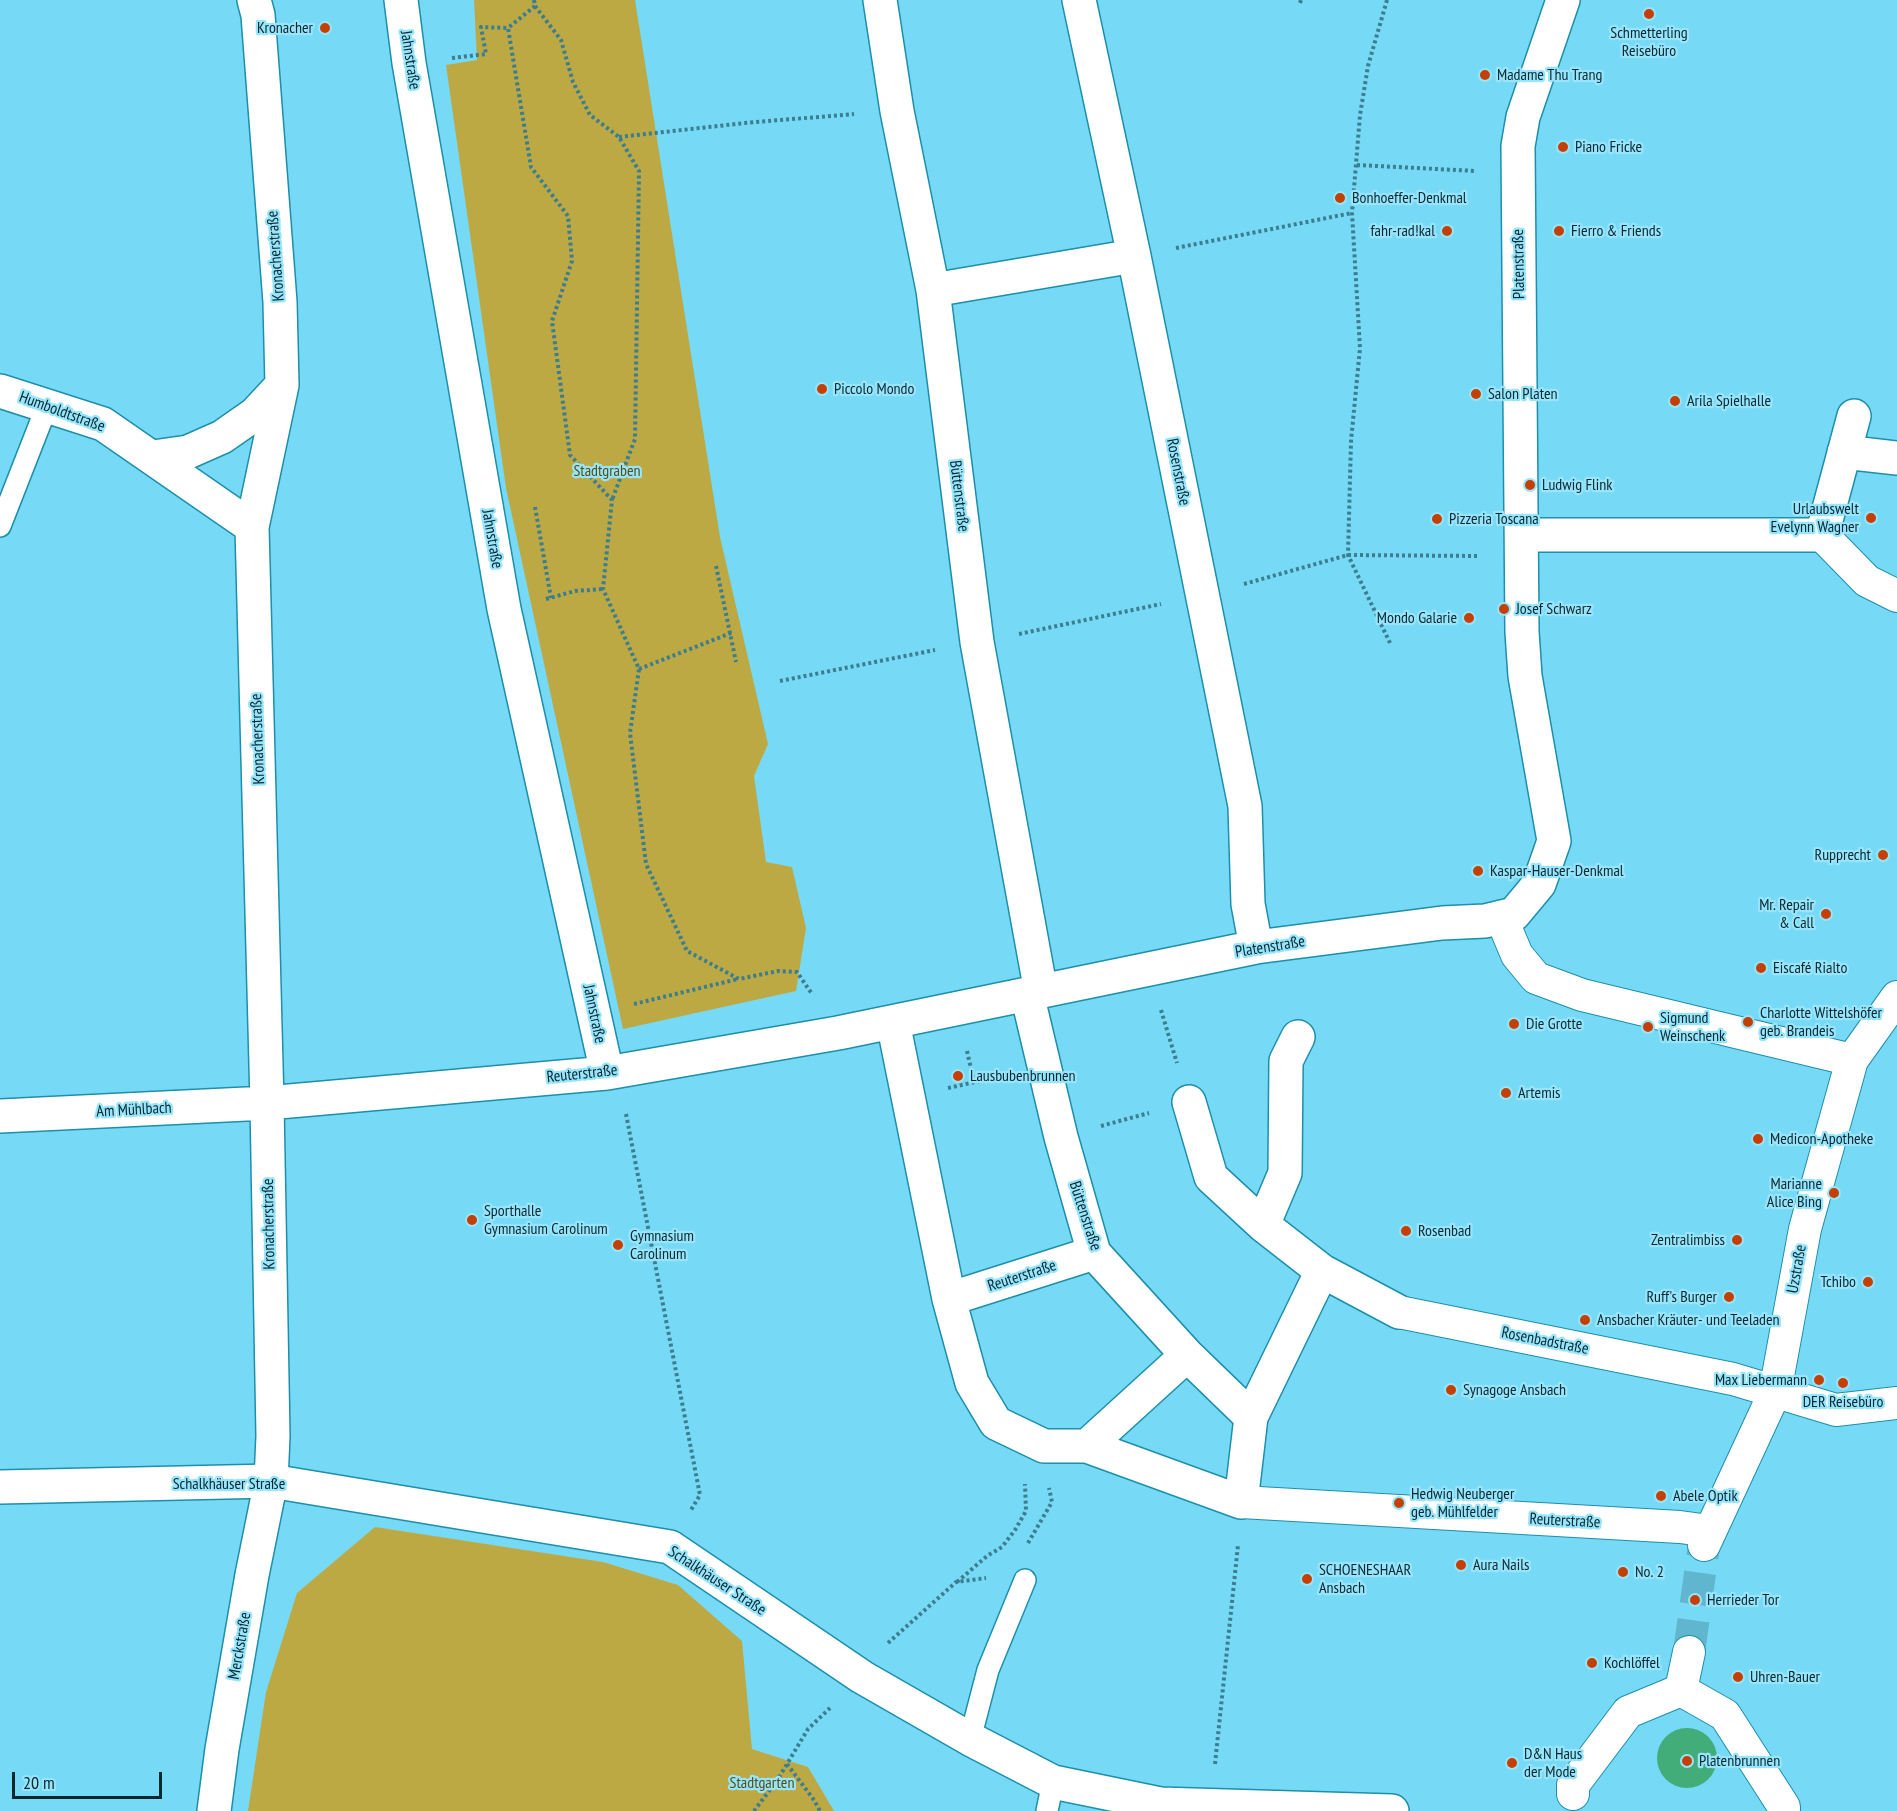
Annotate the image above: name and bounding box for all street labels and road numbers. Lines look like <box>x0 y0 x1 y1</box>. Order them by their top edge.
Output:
street label: Jahnstraße <box>396 29 424 91</box>
street label: Kronacherstraße <box>263 210 289 302</box>
street label: Platenstraße <box>1509 229 1529 299</box>
street label: Humboldtstraße <box>16 388 108 436</box>
street label: Rosenstraße <box>1162 437 1194 507</box>
street label: Büttenstraße <box>945 459 973 533</box>
street label: Jahnstraße <box>477 508 507 570</box>
street label: Kronacherstraße <box>247 693 269 785</box>
street label: Platenstraße <box>1234 932 1306 962</box>
street label: Jahnstraße <box>578 983 610 1045</box>
street label: Reuterstraße <box>546 1061 618 1087</box>
street label: Am Mühlbach <box>96 1098 172 1122</box>
street label: Kronacherstraße <box>259 1178 279 1270</box>
street label: Büttenstraße <box>1065 1179 1105 1253</box>
street label: Uzstraße <box>1783 1243 1811 1295</box>
street label: Reuterstraße <box>985 1256 1059 1296</box>
street label: Rosenbadstraße <box>1500 1323 1590 1359</box>
street label: Schalkhäuser Straße <box>173 1474 285 1494</box>
street label: Reuterstraße <box>1529 1510 1601 1532</box>
street label: Schalkhäuser Straße <box>665 1542 769 1620</box>
street label: Merckstraße <box>225 1611 255 1681</box>

